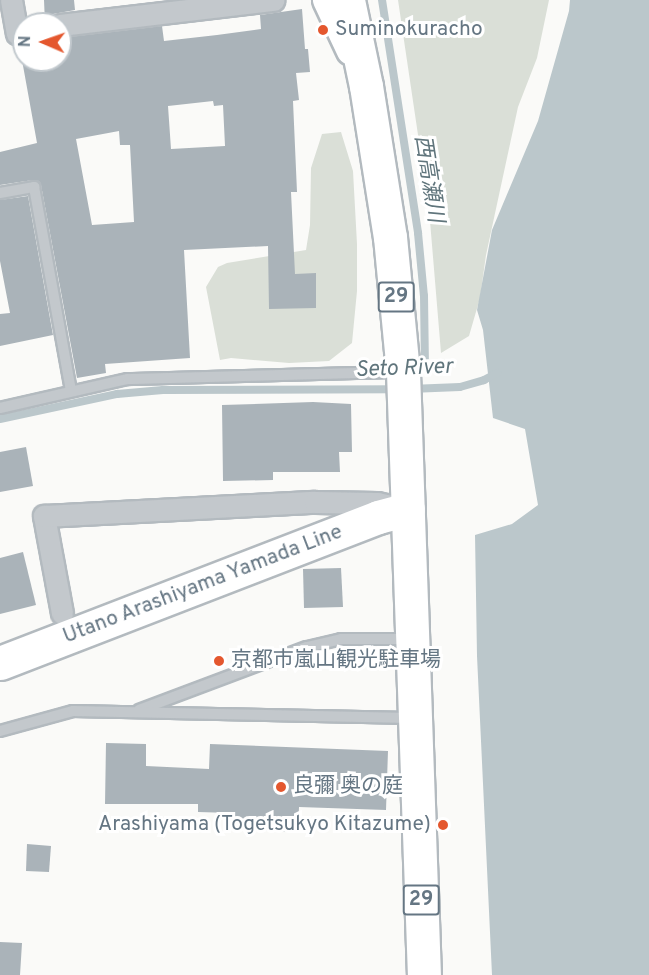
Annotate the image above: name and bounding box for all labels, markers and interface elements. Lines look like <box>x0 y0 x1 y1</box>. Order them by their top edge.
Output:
north arrow <box>12 12 72 72</box>
place label: Suminokuracho <box>335 17 483 43</box>
marker: Suminokuracho <box>316 23 330 37</box>
text: N <box>16 35 36 48</box>
water label: 西高瀬川 <box>408 133 448 225</box>
road number: 29 <box>376 280 416 314</box>
water label: Seto River <box>355 354 453 384</box>
street label: Utano Arashiyama Yamada Line <box>59 520 347 650</box>
place label: 京都市嵐山観光駐車場 <box>231 648 441 674</box>
marker: 京都市嵐山観光駐車場 <box>212 654 226 668</box>
place label: 良彌 奥の庭 <box>293 774 403 800</box>
marker: 良彌 奥の庭 <box>274 780 288 794</box>
place label: Arashiyama (Togetsukyo Kitazume) <box>98 812 431 838</box>
marker: Arashiyama (Togetsukyo Kitazume) <box>436 818 450 832</box>
road number: 29 <box>402 883 440 917</box>

